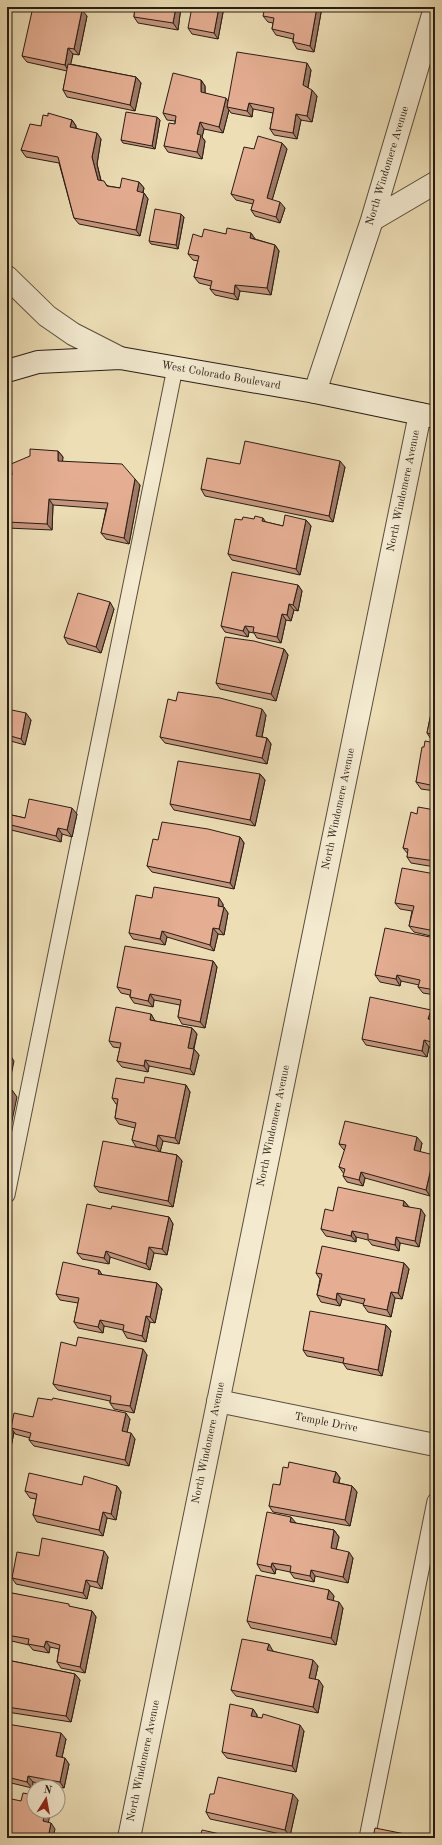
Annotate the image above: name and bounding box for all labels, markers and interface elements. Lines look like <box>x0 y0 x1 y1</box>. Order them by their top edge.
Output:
street label: North Windomere Avenue <box>365 105 411 227</box>
street label: West Colorado Boulevard <box>160 360 282 392</box>
street label: North Windomere Avenue <box>386 429 422 553</box>
street label: North Windomere Avenue <box>321 747 357 871</box>
street label: North Windomere Avenue <box>256 1064 292 1188</box>
street label: North Windomere Avenue <box>191 1381 227 1505</box>
street label: Temple Drive <box>293 1411 359 1435</box>
street label: North Windomere Avenue <box>126 1699 162 1823</box>
north arrow <box>26 1779 66 1819</box>
text: N <box>42 1784 53 1797</box>

